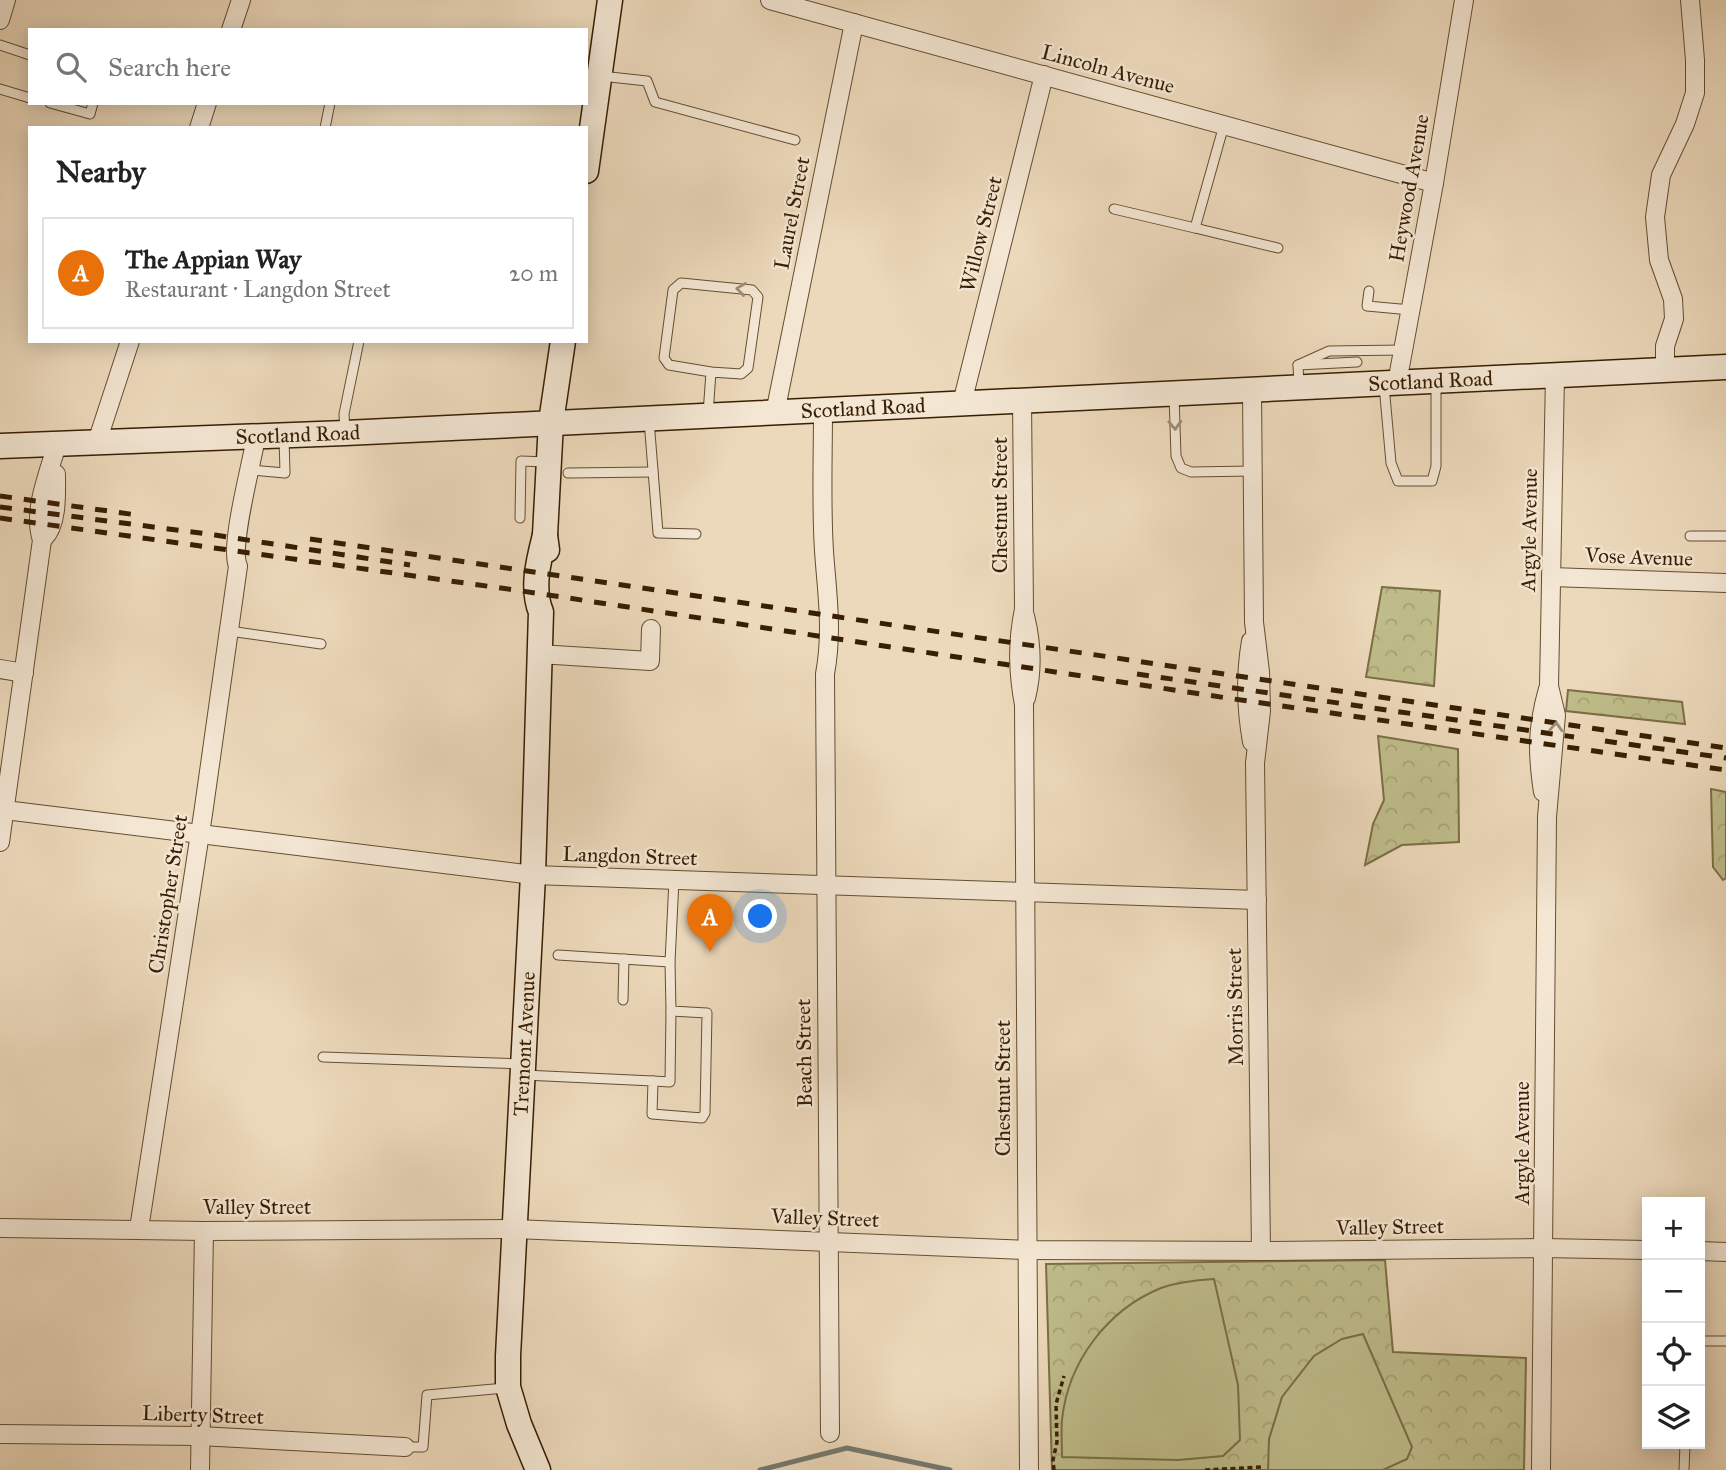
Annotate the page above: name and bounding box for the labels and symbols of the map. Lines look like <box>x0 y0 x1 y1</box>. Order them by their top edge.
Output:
street label: Lincoln Avenue <box>1039 39 1178 99</box>
street label: Heywood Avenue <box>1383 112 1435 264</box>
street label: Laurel Street <box>768 154 816 272</box>
street label: Willow Street <box>954 173 1008 294</box>
one-way arrow <box>735 282 747 297</box>
street label: Scotland Road <box>1368 365 1494 397</box>
street label: Scotland Road <box>800 392 927 424</box>
street label: Scotland Road <box>235 419 361 450</box>
one-way arrow <box>1168 420 1183 431</box>
street label: Chestnut Street <box>987 436 1013 573</box>
street label: Argyle Avenue <box>1515 468 1543 593</box>
street label: Vose Avenue <box>1584 542 1694 572</box>
one-way arrow <box>1548 721 1563 732</box>
street label: Christopher Street <box>143 812 194 975</box>
street label: Langdon Street <box>562 841 698 871</box>
pin: A <box>687 894 733 952</box>
your location <box>743 899 777 933</box>
street label: Morris Street <box>1221 947 1249 1066</box>
street label: Tremont Avenue <box>507 970 541 1117</box>
street label: Beach Street <box>790 998 818 1108</box>
street label: Chestnut Street <box>990 1019 1016 1156</box>
street label: Argyle Avenue <box>1509 1081 1535 1206</box>
street label: Valley Street <box>202 1194 312 1220</box>
street label: Valley Street <box>769 1203 880 1233</box>
street label: Valley Street <box>1335 1213 1445 1241</box>
street label: Liberty Street <box>142 1400 265 1430</box>

